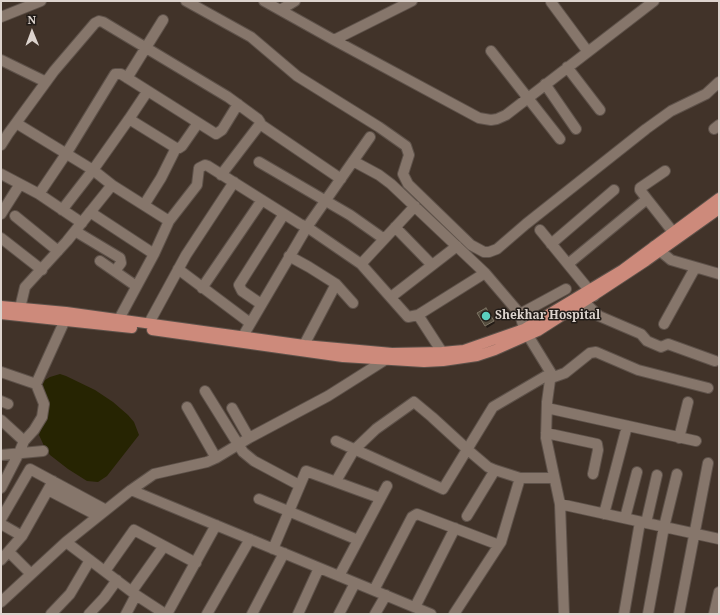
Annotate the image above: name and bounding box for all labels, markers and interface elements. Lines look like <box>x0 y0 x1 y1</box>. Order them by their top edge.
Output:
north arrow <box>12 12 52 52</box>
text: N <box>27 12 36 27</box>
place label: Shekhar Hospital <box>495 309 600 323</box>
marker: Shekhar Hospital <box>480 310 492 322</box>

